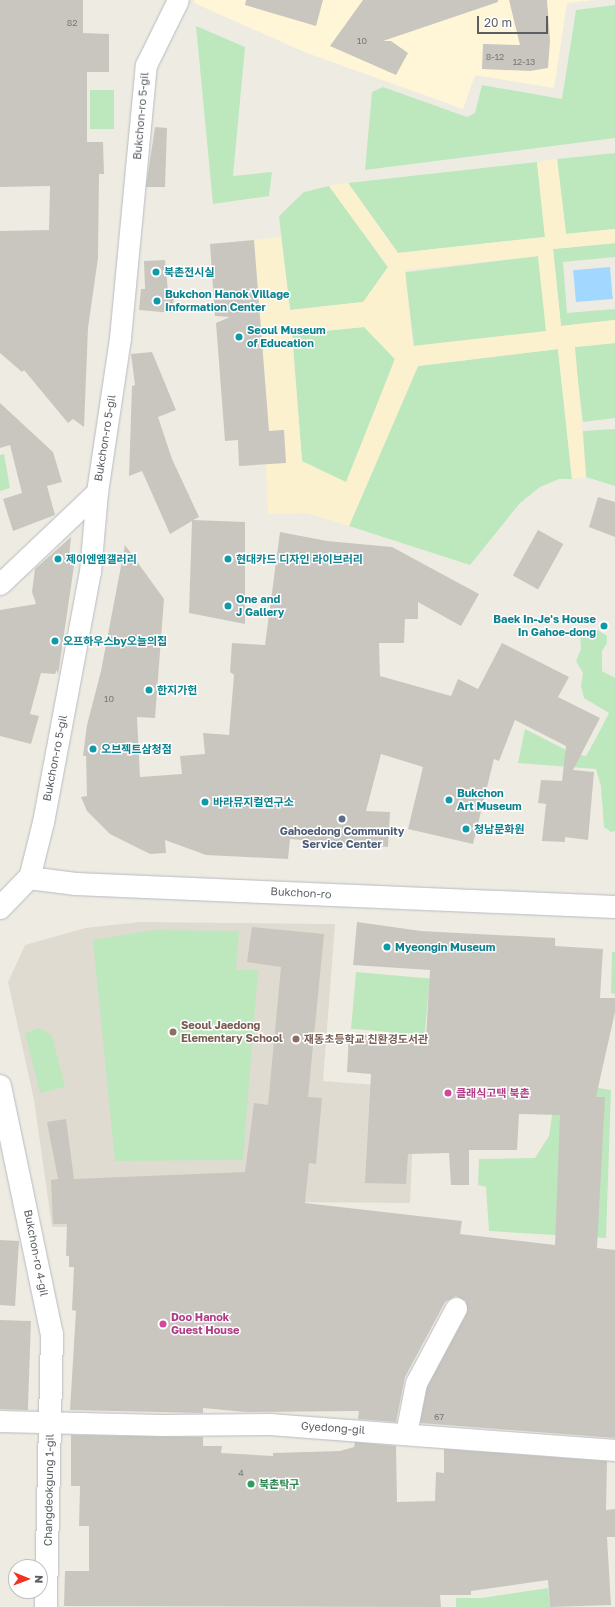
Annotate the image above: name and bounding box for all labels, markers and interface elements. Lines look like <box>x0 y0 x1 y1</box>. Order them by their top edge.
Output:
scale bar <box>479 8 550 34</box>
text: 20 m <box>484 15 512 30</box>
house number: 82 <box>67 18 77 28</box>
house number: 10 <box>357 36 367 46</box>
house number: 8-12 <box>486 52 504 62</box>
house number: 12-13 <box>513 57 535 67</box>
street label: Bukchon-ro 5-gil <box>131 72 151 160</box>
place label: 북촌전시실 <box>164 265 215 279</box>
marker: 북촌전시실 <box>151 267 161 277</box>
place label: Bukchon Hanok Village Information Center <box>165 288 289 314</box>
marker: Bukchon Hanok Village Information Center <box>152 296 162 306</box>
place label: Seoul Museum of Education <box>247 324 326 350</box>
marker: Seoul Museum of Education <box>234 332 244 342</box>
street label: Bukchon-ro 5-gil <box>92 394 118 482</box>
place label: 제이엔엠갤러리 <box>66 552 137 566</box>
place label: 현대카드 디자인 라이브러리 <box>236 552 363 566</box>
marker: 제이엔엠갤러리 <box>53 554 63 564</box>
marker: 현대카드 디자인 라이브러리 <box>223 554 233 564</box>
place label: One and J Gallery <box>236 593 284 619</box>
marker: One and J Gallery <box>223 601 233 611</box>
place label: Baek In-Je's House In Gahoe-dong <box>493 613 596 639</box>
marker: Baek In-Je's House In Gahoe-dong <box>599 621 609 631</box>
place label: 오프하우스by오늘의집 <box>63 634 167 648</box>
marker: 오프하우스by오늘의집 <box>50 636 60 646</box>
place label: 한지가헌 <box>157 683 197 697</box>
marker: 한지가헌 <box>144 685 154 695</box>
house number: 10 <box>104 694 114 704</box>
street label: Bukchon-ro 5-gil <box>40 714 70 802</box>
place label: 오브젝트삼청점 <box>101 742 172 756</box>
marker: 오브젝트삼청점 <box>88 744 98 754</box>
place label: Bukchon Art Museum <box>457 787 522 813</box>
place label: 바라뮤지컬연구소 <box>213 795 294 809</box>
marker: Bukchon Art Museum <box>444 795 454 805</box>
marker: 바라뮤지컬연구소 <box>200 797 210 807</box>
marker: Gahoedong Community Service Center <box>337 814 347 824</box>
place label: 청남문화원 <box>474 822 525 836</box>
marker: 청남문화원 <box>461 824 471 834</box>
place label: Gahoedong Community Service Center <box>280 825 404 851</box>
street label: Bukchon-ro <box>270 885 332 901</box>
place label: Myeongin Museum <box>395 940 495 954</box>
marker: Myeongin Museum <box>382 942 392 952</box>
place label: Seoul Jaedong Elementary School <box>181 1019 283 1045</box>
marker: Seoul Jaedong Elementary School <box>168 1027 178 1037</box>
place label: 재동초등학교 친환경도서관 <box>304 1032 428 1046</box>
marker: 재동초등학교 친환경도서관 <box>291 1034 301 1044</box>
place label: 클래식고택 북촌 <box>456 1086 530 1100</box>
marker: 클래식고택 북촌 <box>443 1088 453 1098</box>
street label: Bukchon-ro 4-gil <box>21 1209 51 1297</box>
place label: Doo Hanok Guest House <box>171 1311 240 1337</box>
marker: Doo Hanok Guest House <box>158 1319 168 1329</box>
house number: 67 <box>434 1412 444 1422</box>
street label: Gyedong-gil <box>300 1419 366 1437</box>
street label: Changdeokgung 1-gil <box>41 1434 57 1546</box>
house number: 4 <box>238 1468 244 1478</box>
place label: 북촌탁구 <box>259 1477 299 1491</box>
marker: 북촌탁구 <box>246 1479 256 1489</box>
north arrow <box>8 1559 48 1599</box>
text: N <box>33 1575 46 1584</box>

